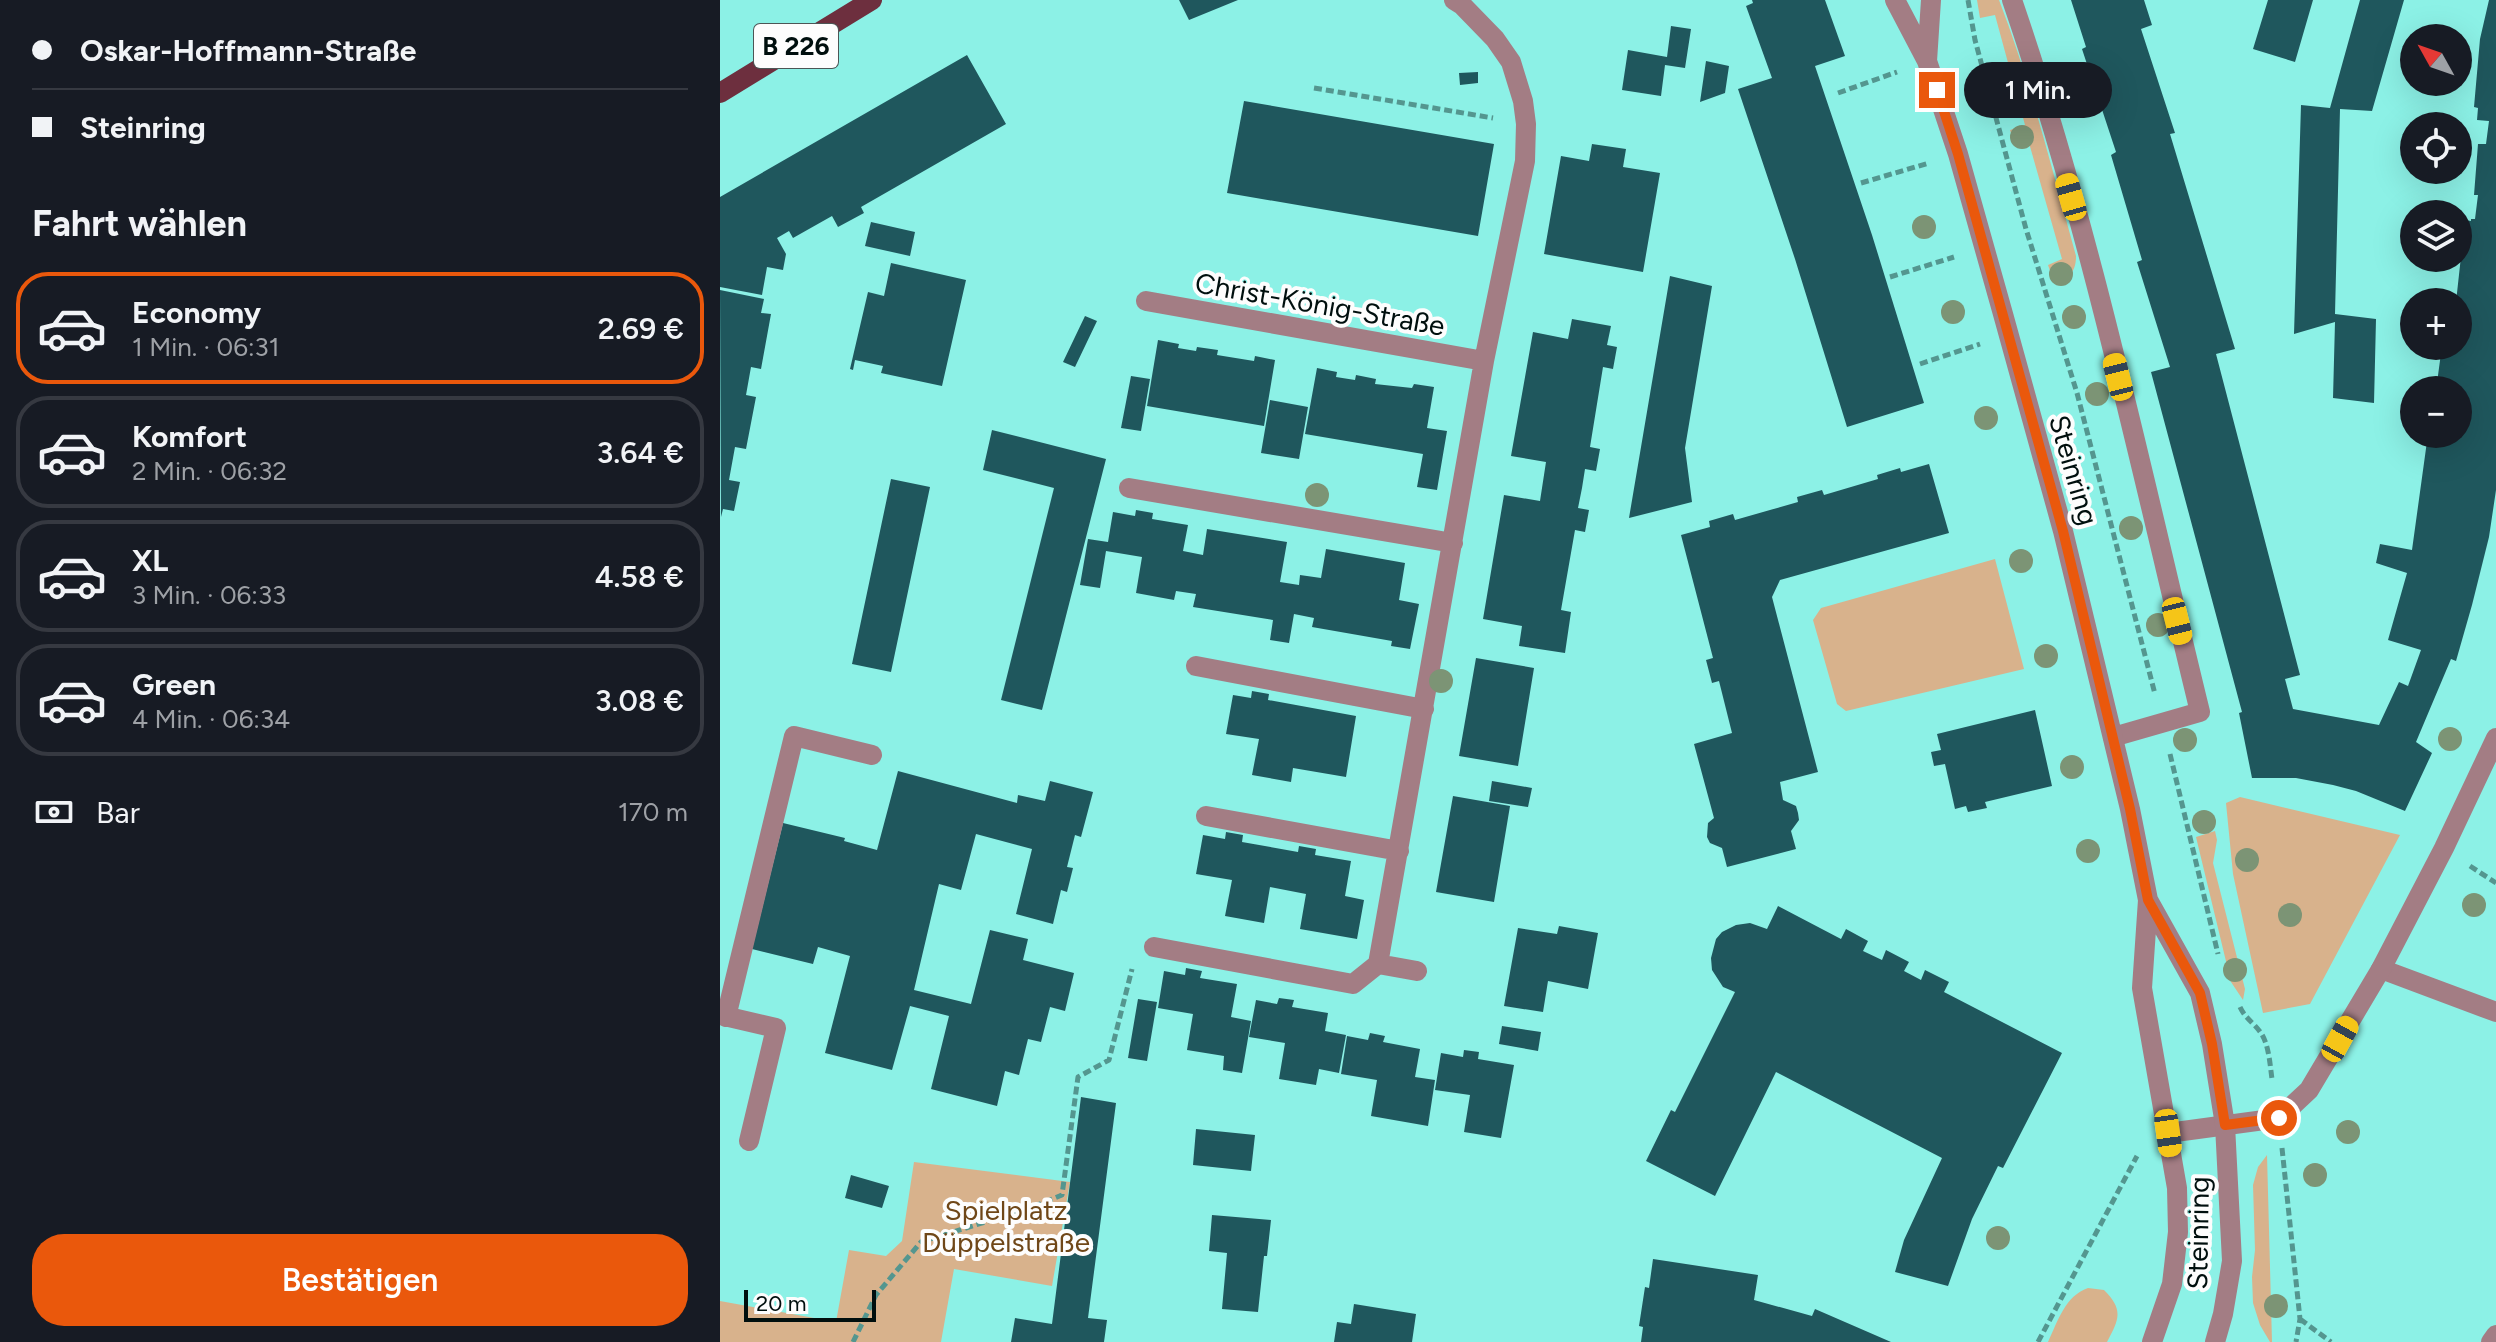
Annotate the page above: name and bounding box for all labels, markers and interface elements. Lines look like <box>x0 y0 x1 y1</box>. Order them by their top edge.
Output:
road number: B 226 <box>754 24 838 68</box>
north arrow <box>2400 24 2472 96</box>
map controls <box>2400 24 2472 448</box>
text: Oskar-Hoffmann-Straße <box>80 32 416 69</box>
callout: 1 Min. <box>1965 62 2113 118</box>
route end <box>1919 72 1955 108</box>
text: 1 Min. <box>2005 74 2071 106</box>
text: Steinring <box>80 109 206 146</box>
button: locate <box>2400 112 2472 184</box>
car <box>2053 171 2089 223</box>
button: layers <box>2400 200 2472 272</box>
text: Fahrt wählen <box>32 202 247 245</box>
street label: Christ-König-Straße <box>1192 265 1448 343</box>
button: + <box>2400 288 2472 360</box>
icon: car <box>36 292 108 364</box>
text: Economy <box>132 294 261 331</box>
text: 2.69 € <box>598 310 684 347</box>
text: 1 Min. · 06:31 <box>132 331 279 363</box>
car <box>2101 351 2135 403</box>
button: − <box>2400 376 2472 448</box>
street label: Steinring <box>2042 411 2106 529</box>
icon: car <box>36 416 108 488</box>
text: Komfort <box>132 418 247 455</box>
text: 3.64 € <box>597 434 684 471</box>
text: 2 Min. · 06:32 <box>132 455 287 487</box>
icon: car <box>36 540 108 612</box>
text: XL <box>132 542 168 579</box>
text: 4.58 € <box>595 558 684 595</box>
text: 3 Min. · 06:33 <box>132 579 286 611</box>
car <box>2160 595 2194 647</box>
icon: car <box>36 664 108 736</box>
text: Green <box>132 666 216 703</box>
text: 3.08 € <box>595 682 684 719</box>
text: 4 Min. · 06:34 <box>132 703 290 735</box>
icon: cash <box>32 790 76 834</box>
text: Bar <box>96 794 140 831</box>
text: 170 m <box>618 796 688 828</box>
car <box>2318 1012 2362 1066</box>
route start <box>2261 1100 2297 1136</box>
car <box>2153 1108 2183 1158</box>
street label: Steinring <box>2180 1176 2216 1290</box>
park label: Spielplatz Düppelstraße <box>922 1193 1090 1259</box>
button: Bestätigen <box>32 1234 688 1326</box>
scale bar <box>744 1286 876 1322</box>
text: 20 m <box>756 1290 807 1317</box>

